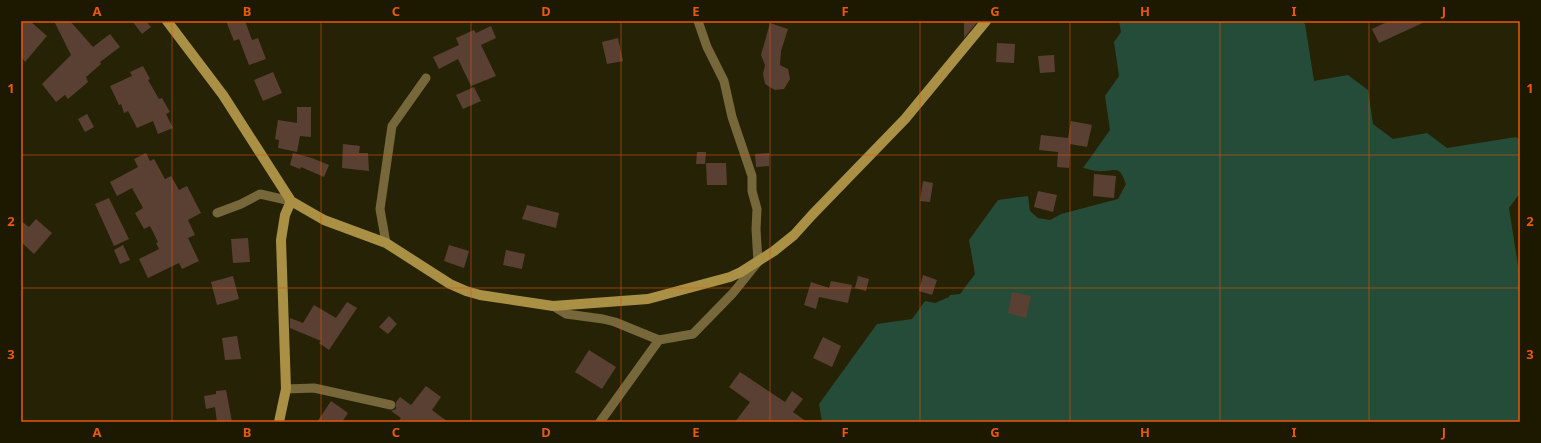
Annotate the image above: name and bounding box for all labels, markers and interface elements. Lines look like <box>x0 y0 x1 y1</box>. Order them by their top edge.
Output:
text: A <box>93 2 102 20</box>
text: B <box>243 2 251 20</box>
text: C <box>392 2 400 20</box>
text: D <box>541 2 551 20</box>
text: E <box>692 2 700 20</box>
text: F <box>841 2 849 20</box>
text: G <box>990 2 1000 20</box>
text: H <box>1140 2 1150 20</box>
text: I <box>1291 2 1297 20</box>
text: J <box>1441 2 1446 20</box>
text: 1 <box>7 79 15 97</box>
text: 1 <box>1526 79 1534 97</box>
text: 2 <box>7 212 15 230</box>
text: 2 <box>1526 212 1534 230</box>
text: 3 <box>7 345 15 363</box>
text: 3 <box>1526 345 1534 363</box>
text: A <box>93 423 102 441</box>
text: B <box>243 423 251 441</box>
text: C <box>392 423 400 441</box>
text: D <box>541 423 551 441</box>
text: E <box>692 423 700 441</box>
text: F <box>841 423 849 441</box>
text: G <box>990 423 1000 441</box>
text: H <box>1140 423 1150 441</box>
text: I <box>1291 423 1297 441</box>
text: J <box>1441 423 1446 441</box>

